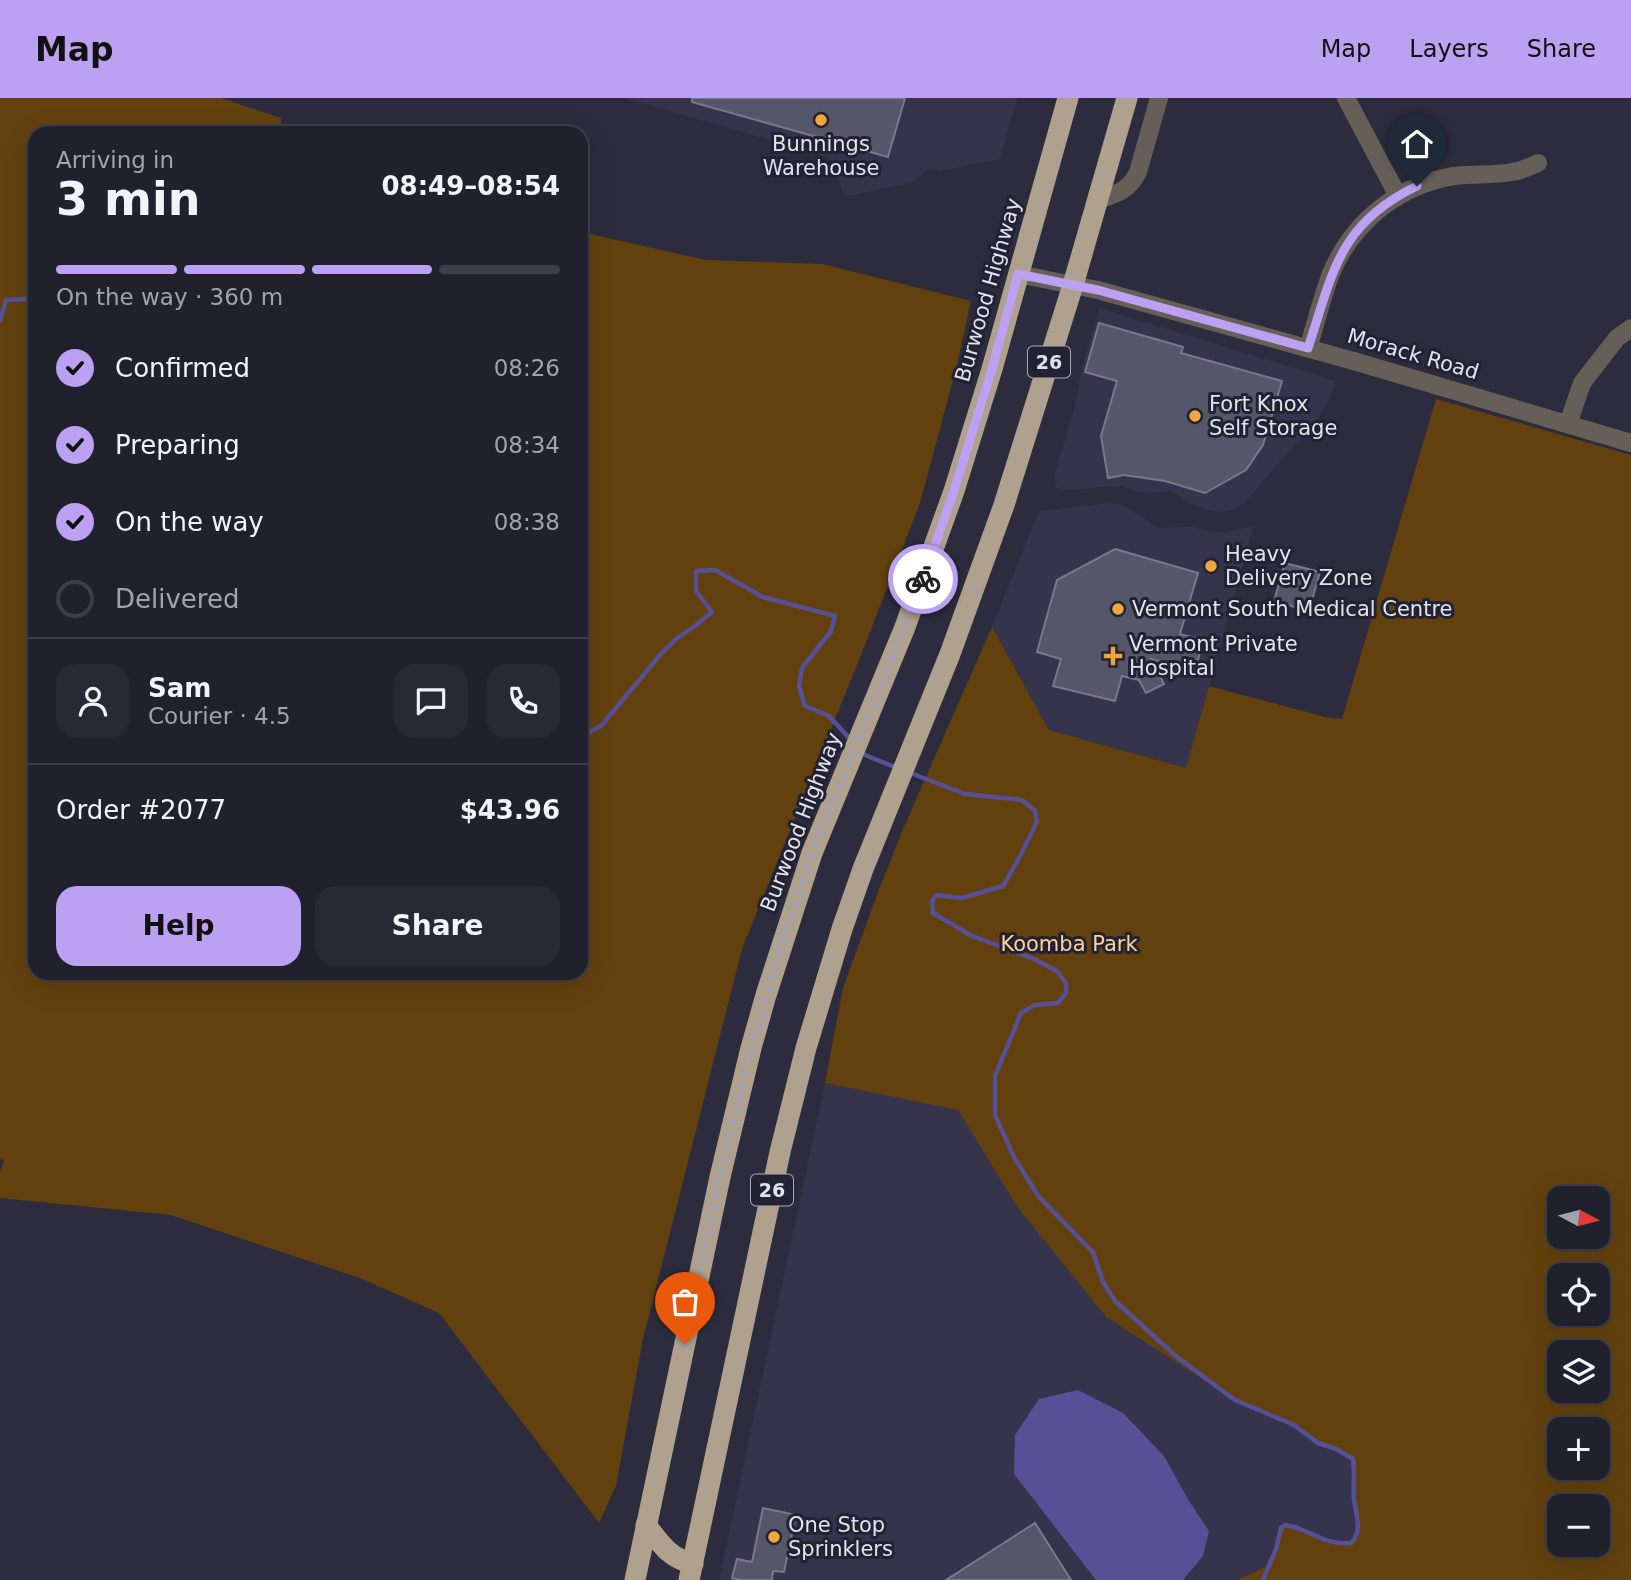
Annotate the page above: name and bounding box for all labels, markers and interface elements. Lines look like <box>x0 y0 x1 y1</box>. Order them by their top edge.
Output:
text: Map <box>35 30 114 69</box>
text: Map <box>1321 35 1371 63</box>
text: Layers <box>1409 35 1489 63</box>
text: Share <box>1527 35 1596 63</box>
marker: Bunnings Warehouse <box>813 112 829 128</box>
pin <box>1387 114 1447 186</box>
icon: home <box>1398 125 1436 163</box>
place label: Bunnings Warehouse <box>763 132 879 180</box>
text: Arriving in <box>56 147 174 173</box>
text: 08:49–08:54 <box>381 171 560 201</box>
text: 3 min <box>56 172 200 226</box>
street label: Burwood Highway <box>950 195 1026 385</box>
text: On the way · 360 m <box>56 284 283 310</box>
street label: Morack Road <box>1345 324 1481 384</box>
road number: 26 <box>1028 346 1070 378</box>
icon: check <box>56 349 94 387</box>
text: Confirmed <box>115 353 250 383</box>
text: 08:26 <box>494 355 560 381</box>
place label: Fort Knox Self Storage <box>1209 392 1337 440</box>
marker: Fort Knox Self Storage <box>1187 408 1203 424</box>
icon: check <box>56 426 94 464</box>
text: Preparing <box>115 430 240 460</box>
text: 08:34 <box>494 432 560 458</box>
icon: check <box>56 503 94 541</box>
text: On the way <box>115 507 264 537</box>
text: 08:38 <box>494 509 560 535</box>
place label: Heavy Delivery Zone <box>1225 542 1372 590</box>
courier <box>888 544 958 614</box>
marker: Heavy Delivery Zone <box>1203 558 1219 574</box>
icon: bike <box>904 560 942 598</box>
text: Delivered <box>115 584 239 614</box>
place label: Vermont South Medical Centre <box>1132 597 1453 621</box>
marker: Vermont South Medical Centre <box>1110 601 1126 617</box>
place label: Vermont Private Hospital <box>1129 632 1298 680</box>
marker: Vermont Private Hospital <box>1103 646 1123 666</box>
button: person <box>56 664 130 738</box>
button: chat <box>394 664 468 738</box>
button: phone <box>486 664 560 738</box>
text: Sam <box>148 673 211 703</box>
text: Courier · 4.5 <box>148 703 291 729</box>
street label: Burwood Highway <box>756 729 846 915</box>
text: Order #2077 <box>56 795 226 825</box>
text: $43.96 <box>460 795 560 825</box>
button: Help <box>56 886 301 966</box>
button: Share <box>315 886 560 966</box>
park label: Koomba Park <box>1000 932 1138 956</box>
road number: 26 <box>751 1174 793 1206</box>
north arrow <box>1547 1186 1610 1250</box>
map controls <box>1547 1186 1610 1557</box>
button: locate <box>1547 1263 1610 1326</box>
pin <box>655 1272 715 1344</box>
icon: bag <box>666 1283 704 1321</box>
button: layers <box>1547 1340 1610 1403</box>
button: + <box>1547 1417 1610 1480</box>
button: − <box>1547 1494 1610 1557</box>
place label: One Stop Sprinklers <box>788 1513 893 1561</box>
marker: One Stop Sprinklers <box>766 1529 782 1545</box>

